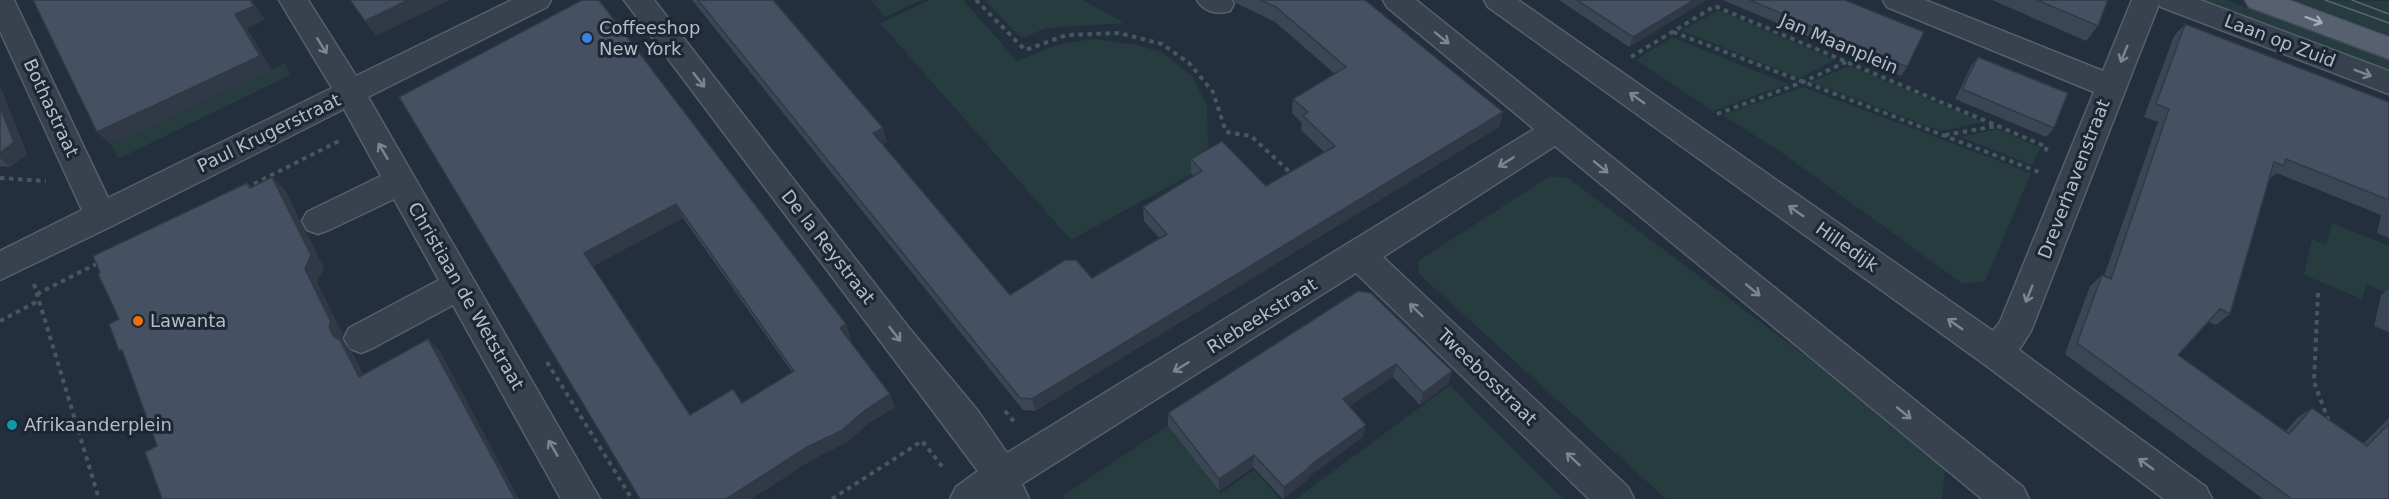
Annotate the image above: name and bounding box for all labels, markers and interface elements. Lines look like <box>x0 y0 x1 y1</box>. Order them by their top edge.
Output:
street label: Jan Maanplein <box>1776 9 1901 78</box>
street label: Laan op Zuid <box>2222 10 2339 71</box>
one-way arrow <box>2304 16 2322 27</box>
place label: Coffeeshop New York <box>599 17 700 59</box>
marker: Coffeeshop New York <box>580 31 594 45</box>
one-way arrow <box>1434 31 1450 44</box>
one-way arrow <box>316 37 328 54</box>
one-way arrow <box>2118 45 2129 63</box>
street label: Bothastraat <box>20 55 83 160</box>
one-way arrow <box>2354 68 2372 79</box>
one-way arrow <box>692 72 705 88</box>
street label: Paul Krugerstraat <box>194 89 344 176</box>
one-way arrow <box>1630 92 1646 104</box>
street label: Dreverhavenstraat <box>2033 96 2114 262</box>
one-way arrow <box>377 143 389 160</box>
one-way arrow <box>1497 155 1514 168</box>
one-way arrow <box>1593 161 1609 174</box>
street label: De la Reystraat <box>777 186 879 308</box>
street label: Christiaan de Wetstraat <box>404 198 529 393</box>
one-way arrow <box>1789 205 1805 217</box>
street label: Hilledijk <box>1812 217 1883 276</box>
street label: Riebeekstraat <box>1203 273 1321 358</box>
one-way arrow <box>1744 284 1760 297</box>
one-way arrow <box>2023 284 2034 303</box>
one-way arrow <box>1409 303 1424 317</box>
place label: Lawanta <box>150 310 226 331</box>
marker: Lawanta <box>131 314 145 328</box>
one-way arrow <box>1948 318 1964 330</box>
street label: Tweebosstraat <box>1433 323 1541 429</box>
one-way arrow <box>888 326 901 342</box>
one-way arrow <box>1173 361 1190 373</box>
one-way arrow <box>1896 406 1911 420</box>
place label: Afrikaanderplein <box>24 414 172 435</box>
marker: Afrikaanderplein <box>5 418 19 432</box>
one-way arrow <box>546 440 558 457</box>
one-way arrow <box>1565 452 1580 466</box>
one-way arrow <box>2139 458 2155 470</box>

